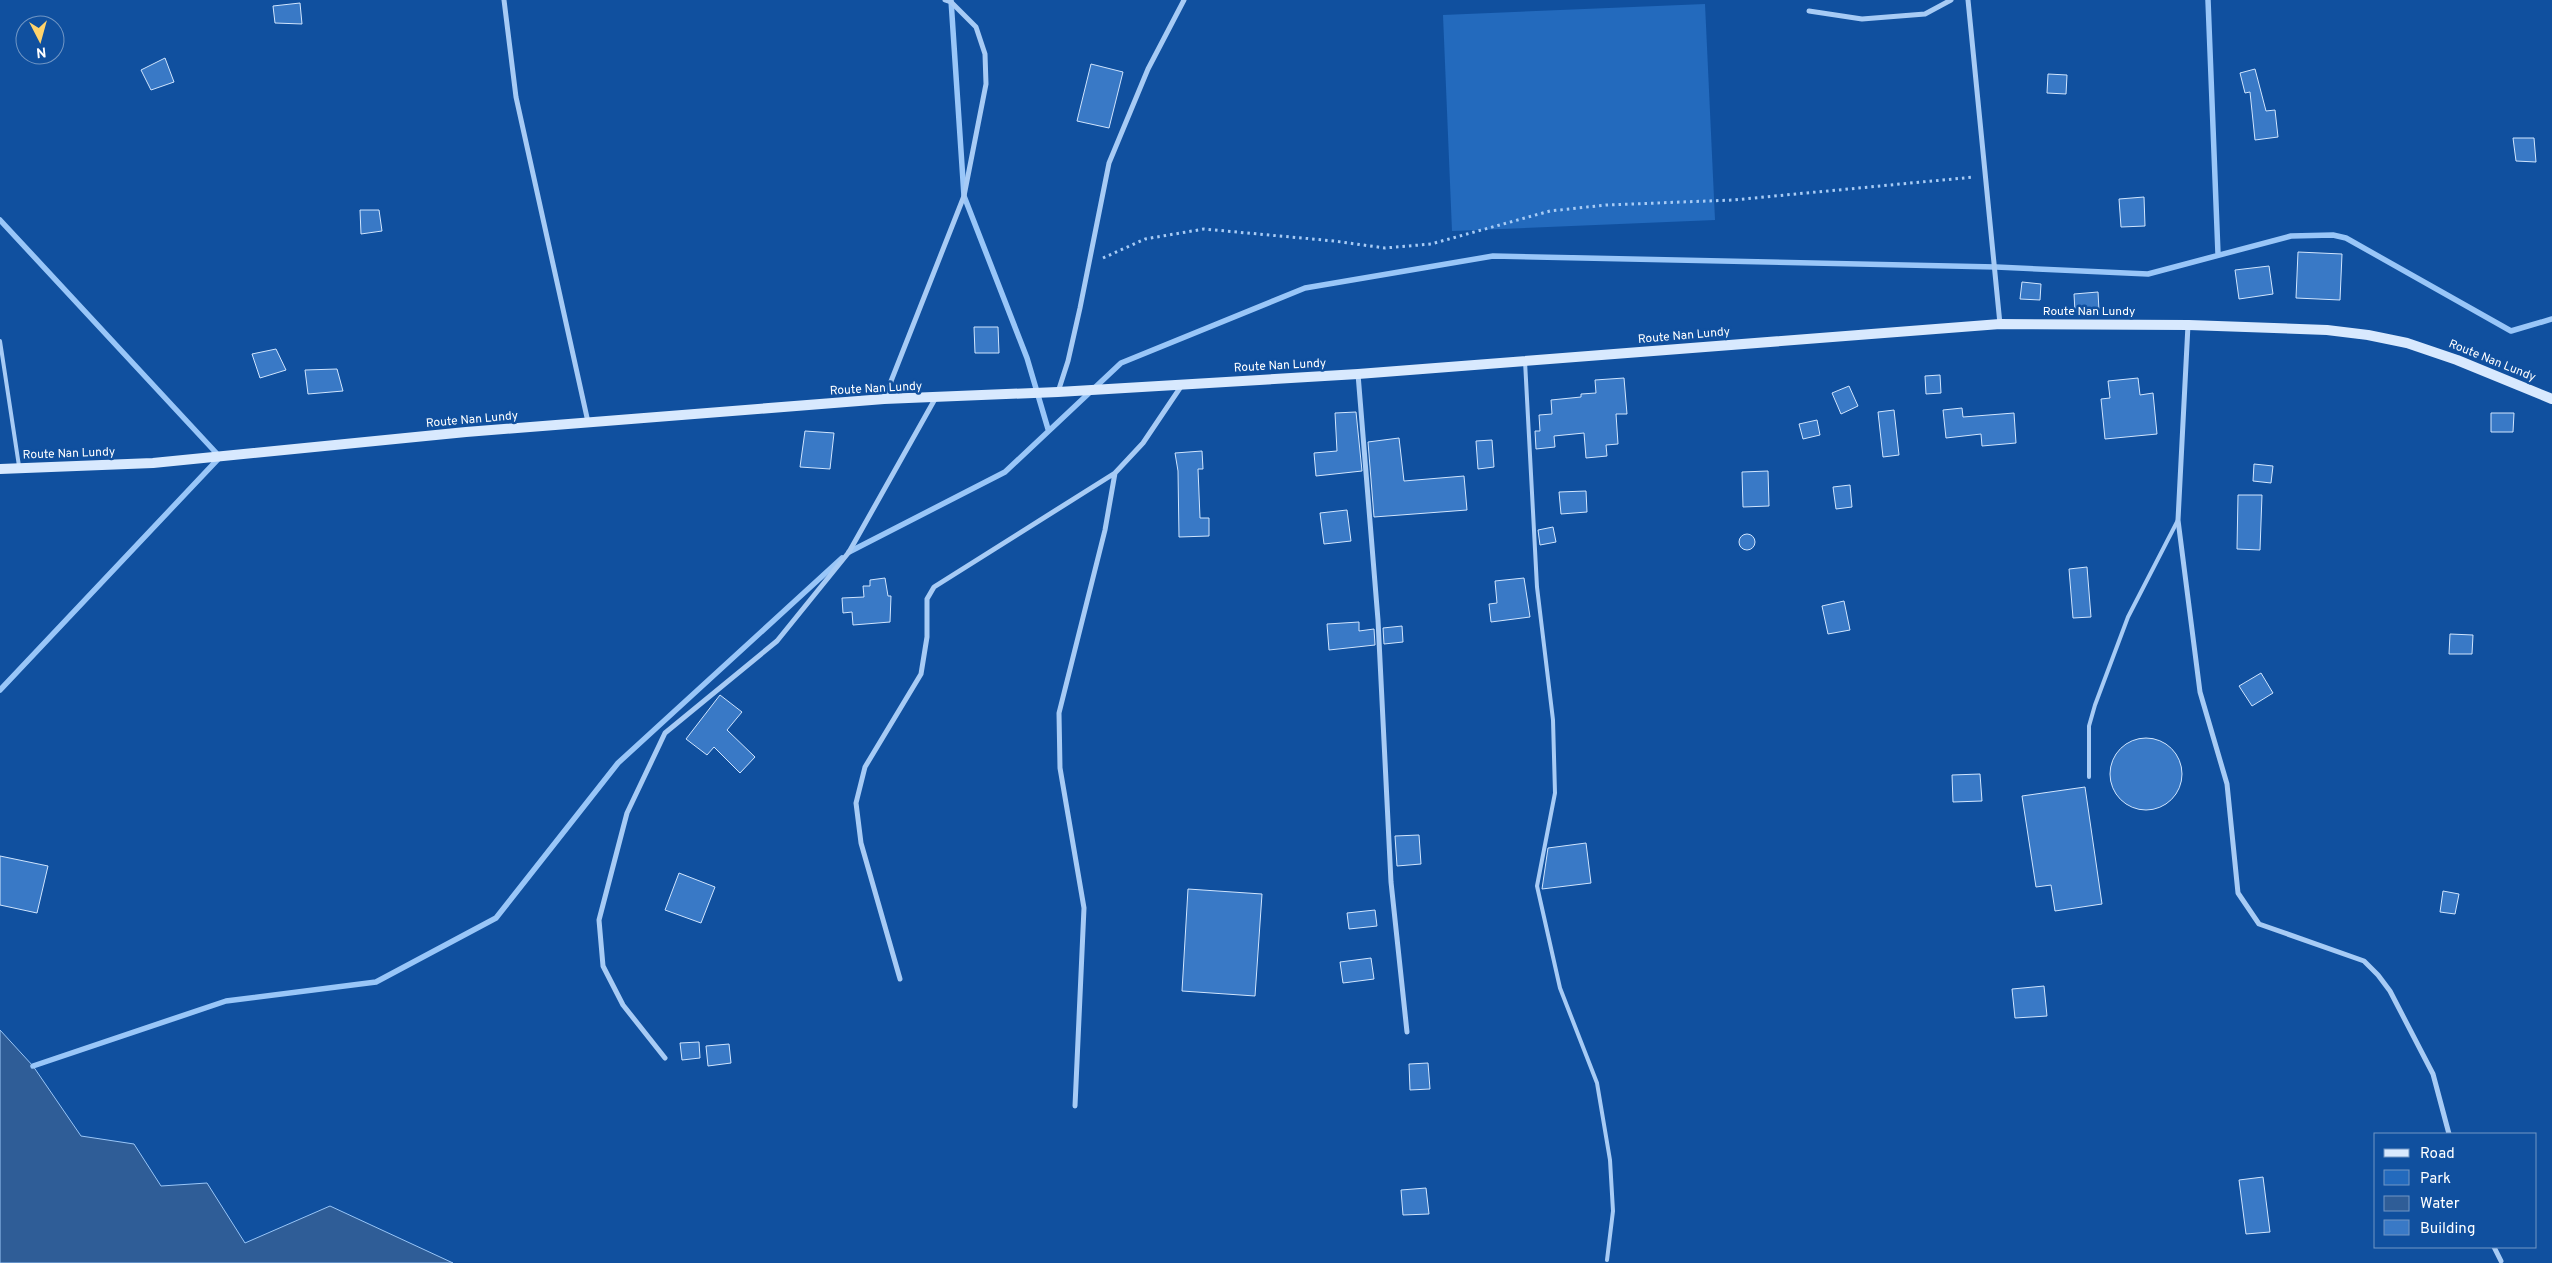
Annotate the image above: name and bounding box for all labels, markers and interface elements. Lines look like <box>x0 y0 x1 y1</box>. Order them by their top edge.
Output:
north arrow <box>15 15 65 65</box>
text: N <box>35 42 47 60</box>
street label: Route Nan Lundy <box>2043 304 2135 320</box>
street label: Route Nan Lundy <box>1637 324 1731 348</box>
street label: Route Nan Lundy <box>2446 336 2538 386</box>
street label: Route Nan Lundy <box>1233 356 1327 376</box>
street label: Route Nan Lundy <box>829 379 923 399</box>
street label: Route Nan Lundy <box>425 408 519 432</box>
street label: Route Nan Lundy <box>22 444 116 464</box>
legend <box>2374 1133 2537 1248</box>
text: Road <box>2420 1145 2455 1164</box>
text: Park <box>2420 1170 2451 1189</box>
text: Water <box>2420 1195 2460 1214</box>
text: Building <box>2420 1220 2475 1239</box>

